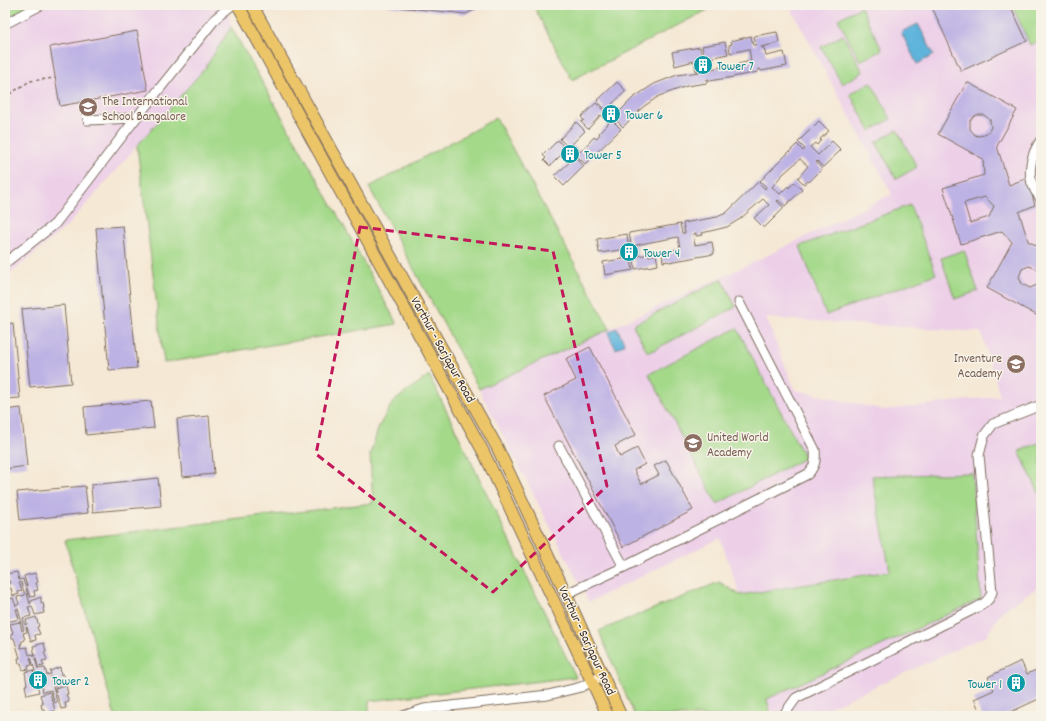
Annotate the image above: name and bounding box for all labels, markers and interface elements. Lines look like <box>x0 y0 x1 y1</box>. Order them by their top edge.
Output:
building icon: Tower 7 <box>692 54 714 76</box>
place label: Tower 7 <box>717 58 754 77</box>
place label: The International School Bangalore <box>102 93 188 127</box>
school or university icon: The International School Bangalore <box>77 96 99 118</box>
building icon: Tower 6 <box>600 103 622 125</box>
place label: Tower 6 <box>625 107 663 126</box>
building icon: Tower 5 <box>559 143 581 165</box>
place label: Tower 5 <box>584 147 622 166</box>
building icon: Tower 4 <box>618 241 640 263</box>
place label: Tower 4 <box>643 245 680 264</box>
street label: Varthur - Sarjapur Road <box>405 294 479 407</box>
place label: Inventure Academy <box>954 350 1003 384</box>
school or university icon: Inventure Academy <box>1005 353 1027 375</box>
place label: United World Academy <box>707 429 769 463</box>
school or university icon: United World Academy <box>682 432 704 454</box>
street label: Varthur - Sarjapur Road <box>552 583 619 699</box>
building icon: Tower 2 <box>27 669 49 691</box>
building icon: Tower 1 <box>1005 672 1027 694</box>
place label: Tower 2 <box>52 673 89 692</box>
place label: Tower 1 <box>967 676 1002 695</box>

